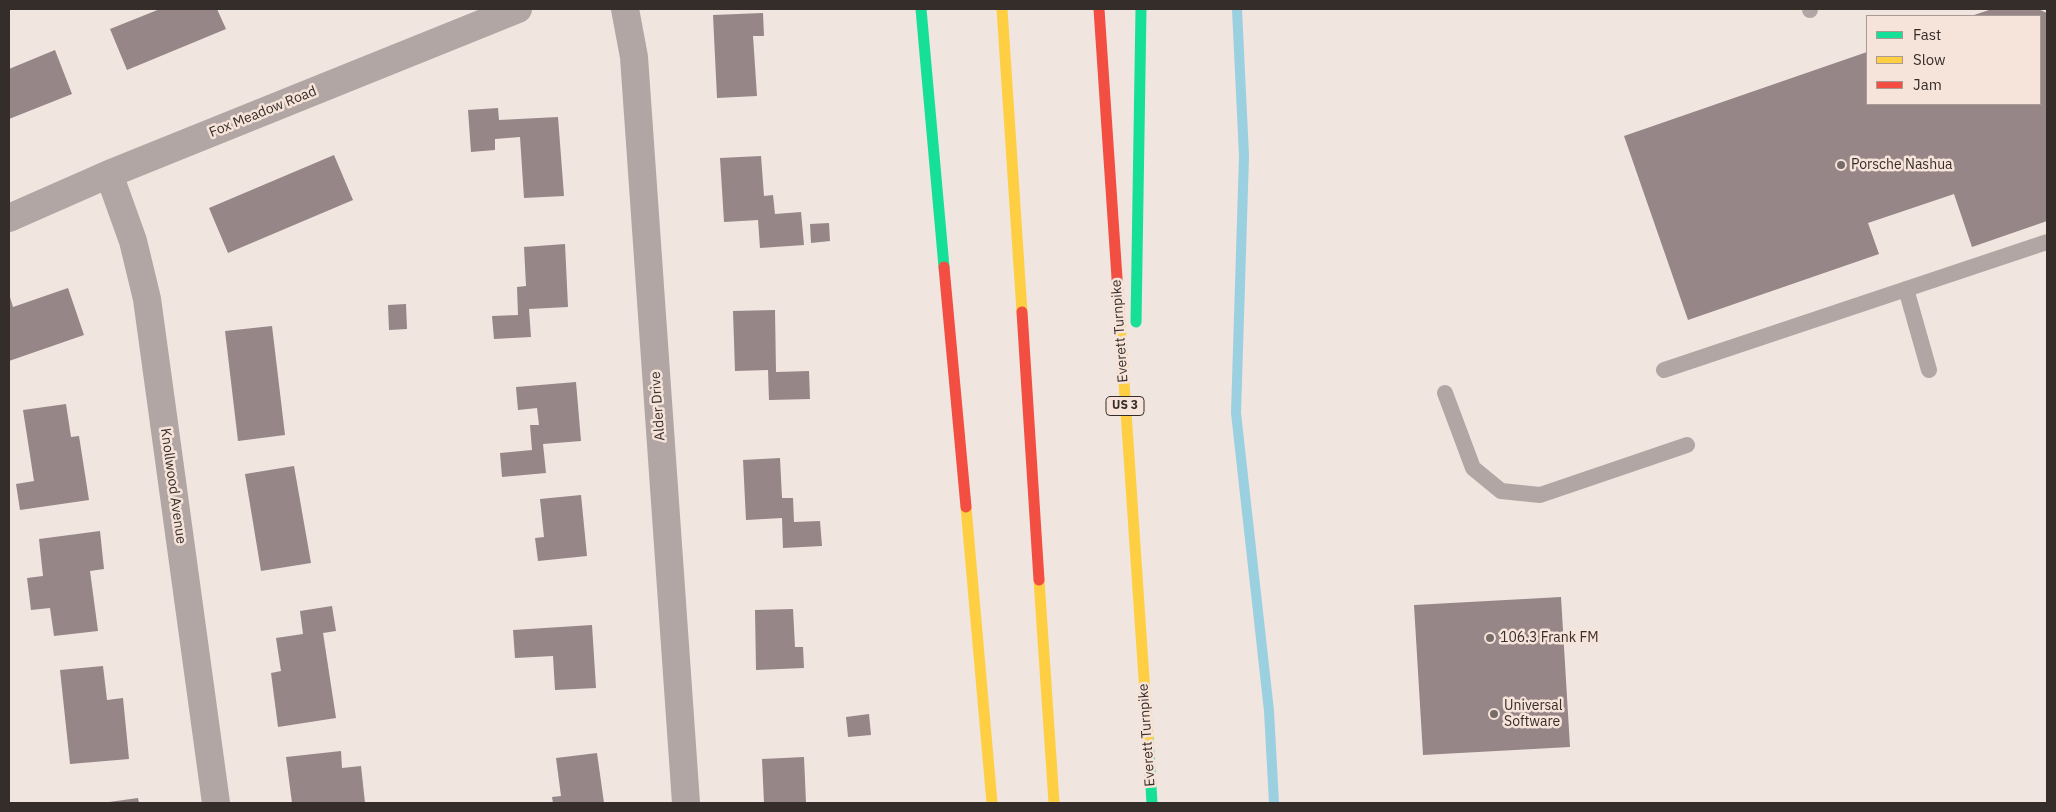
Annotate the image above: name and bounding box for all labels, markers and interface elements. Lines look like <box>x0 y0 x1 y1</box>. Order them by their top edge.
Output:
legend <box>1866 15 2041 105</box>
text: Fast <box>1913 25 1941 44</box>
text: Slow <box>1913 50 1946 69</box>
text: Jam <box>1913 75 1942 94</box>
street label: Fox Meadow Road <box>207 83 319 141</box>
place label: Porsche Nashua <box>1851 157 1953 173</box>
marker: Porsche Nashua <box>1835 159 1847 171</box>
street label: Everett Turnpike <box>1108 279 1132 383</box>
street label: Alder Drive <box>647 371 669 441</box>
road number: US 3 <box>1106 396 1144 416</box>
street label: Knollwood Avenue <box>157 427 189 545</box>
place label: 106.3 Frank FM <box>1500 630 1599 646</box>
marker: 106.3 Frank FM <box>1484 632 1496 644</box>
street label: Everett Turnpike <box>1135 683 1159 787</box>
place label: Universal Software <box>1504 698 1563 730</box>
marker: Universal Software <box>1488 708 1500 720</box>

